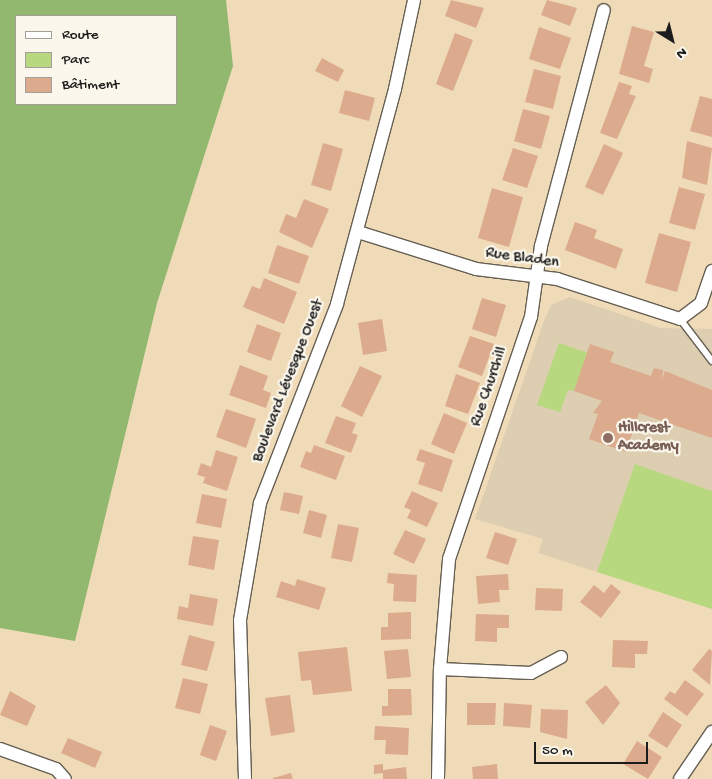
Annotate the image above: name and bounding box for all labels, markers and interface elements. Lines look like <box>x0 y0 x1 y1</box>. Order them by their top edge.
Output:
legend <box>15 15 178 105</box>
north arrow <box>647 15 697 65</box>
text: Route <box>62 26 99 44</box>
text: N <box>672 43 690 62</box>
text: Parc <box>62 51 89 69</box>
text: Bâtiment <box>62 76 119 94</box>
street label: Rue Bladen <box>484 244 560 274</box>
street label: Boulevard Lévesque Ouest <box>249 297 329 465</box>
street label: Rue Churchill <box>467 345 513 429</box>
place label: Hillcrest Academy <box>618 419 679 457</box>
marker: Hillcrest Academy <box>602 432 614 444</box>
scale bar <box>537 732 651 764</box>
text: 50 m <box>542 742 573 760</box>

